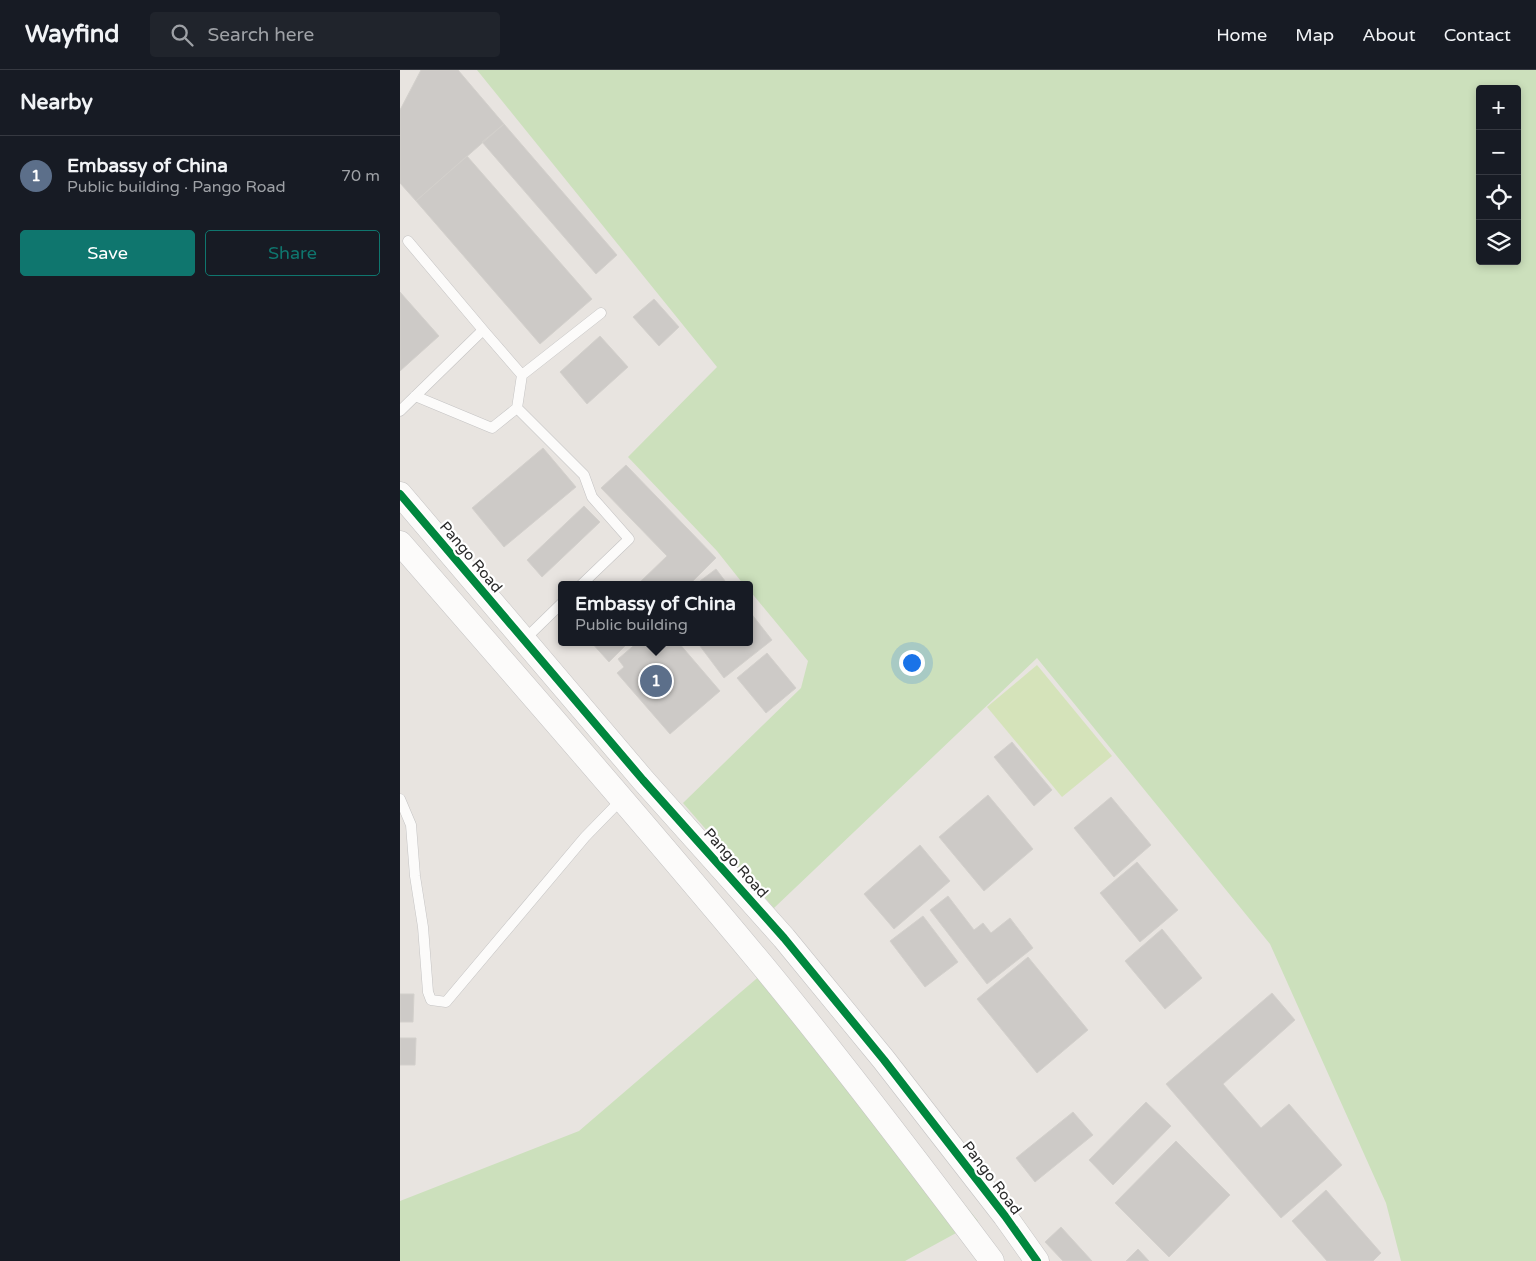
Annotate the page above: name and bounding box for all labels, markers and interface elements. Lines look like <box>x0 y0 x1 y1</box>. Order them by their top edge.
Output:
search box <box>150 12 500 57</box>
text: Wayfind <box>25 20 120 49</box>
icon: search <box>168 21 196 49</box>
text: Search here <box>208 24 314 46</box>
text: Home <box>1216 24 1267 46</box>
text: Map <box>1295 24 1334 46</box>
text: About <box>1362 24 1416 46</box>
text: Contact <box>1444 24 1511 46</box>
map controls <box>1476 85 1521 265</box>
button: + <box>1476 85 1521 130</box>
text: Nearby <box>20 90 93 115</box>
button: − <box>1476 130 1521 175</box>
text: Embassy of China <box>67 155 228 177</box>
text: 1 <box>31 166 41 186</box>
text: 70 m <box>341 166 380 186</box>
button: locate <box>1476 175 1521 220</box>
text: Public building · Pango Road <box>67 177 286 197</box>
button: layers <box>1476 220 1521 265</box>
button: Save <box>20 230 195 276</box>
button: Share <box>205 230 380 276</box>
street label: Pango Road <box>436 518 506 596</box>
popup <box>558 581 753 646</box>
text: Embassy of China <box>575 593 736 615</box>
text: Public building <box>575 615 688 635</box>
your location <box>899 650 925 676</box>
pin: 1 <box>640 662 672 700</box>
street label: Pango Road <box>700 824 772 902</box>
street label: Pango Road <box>959 1138 1025 1218</box>

